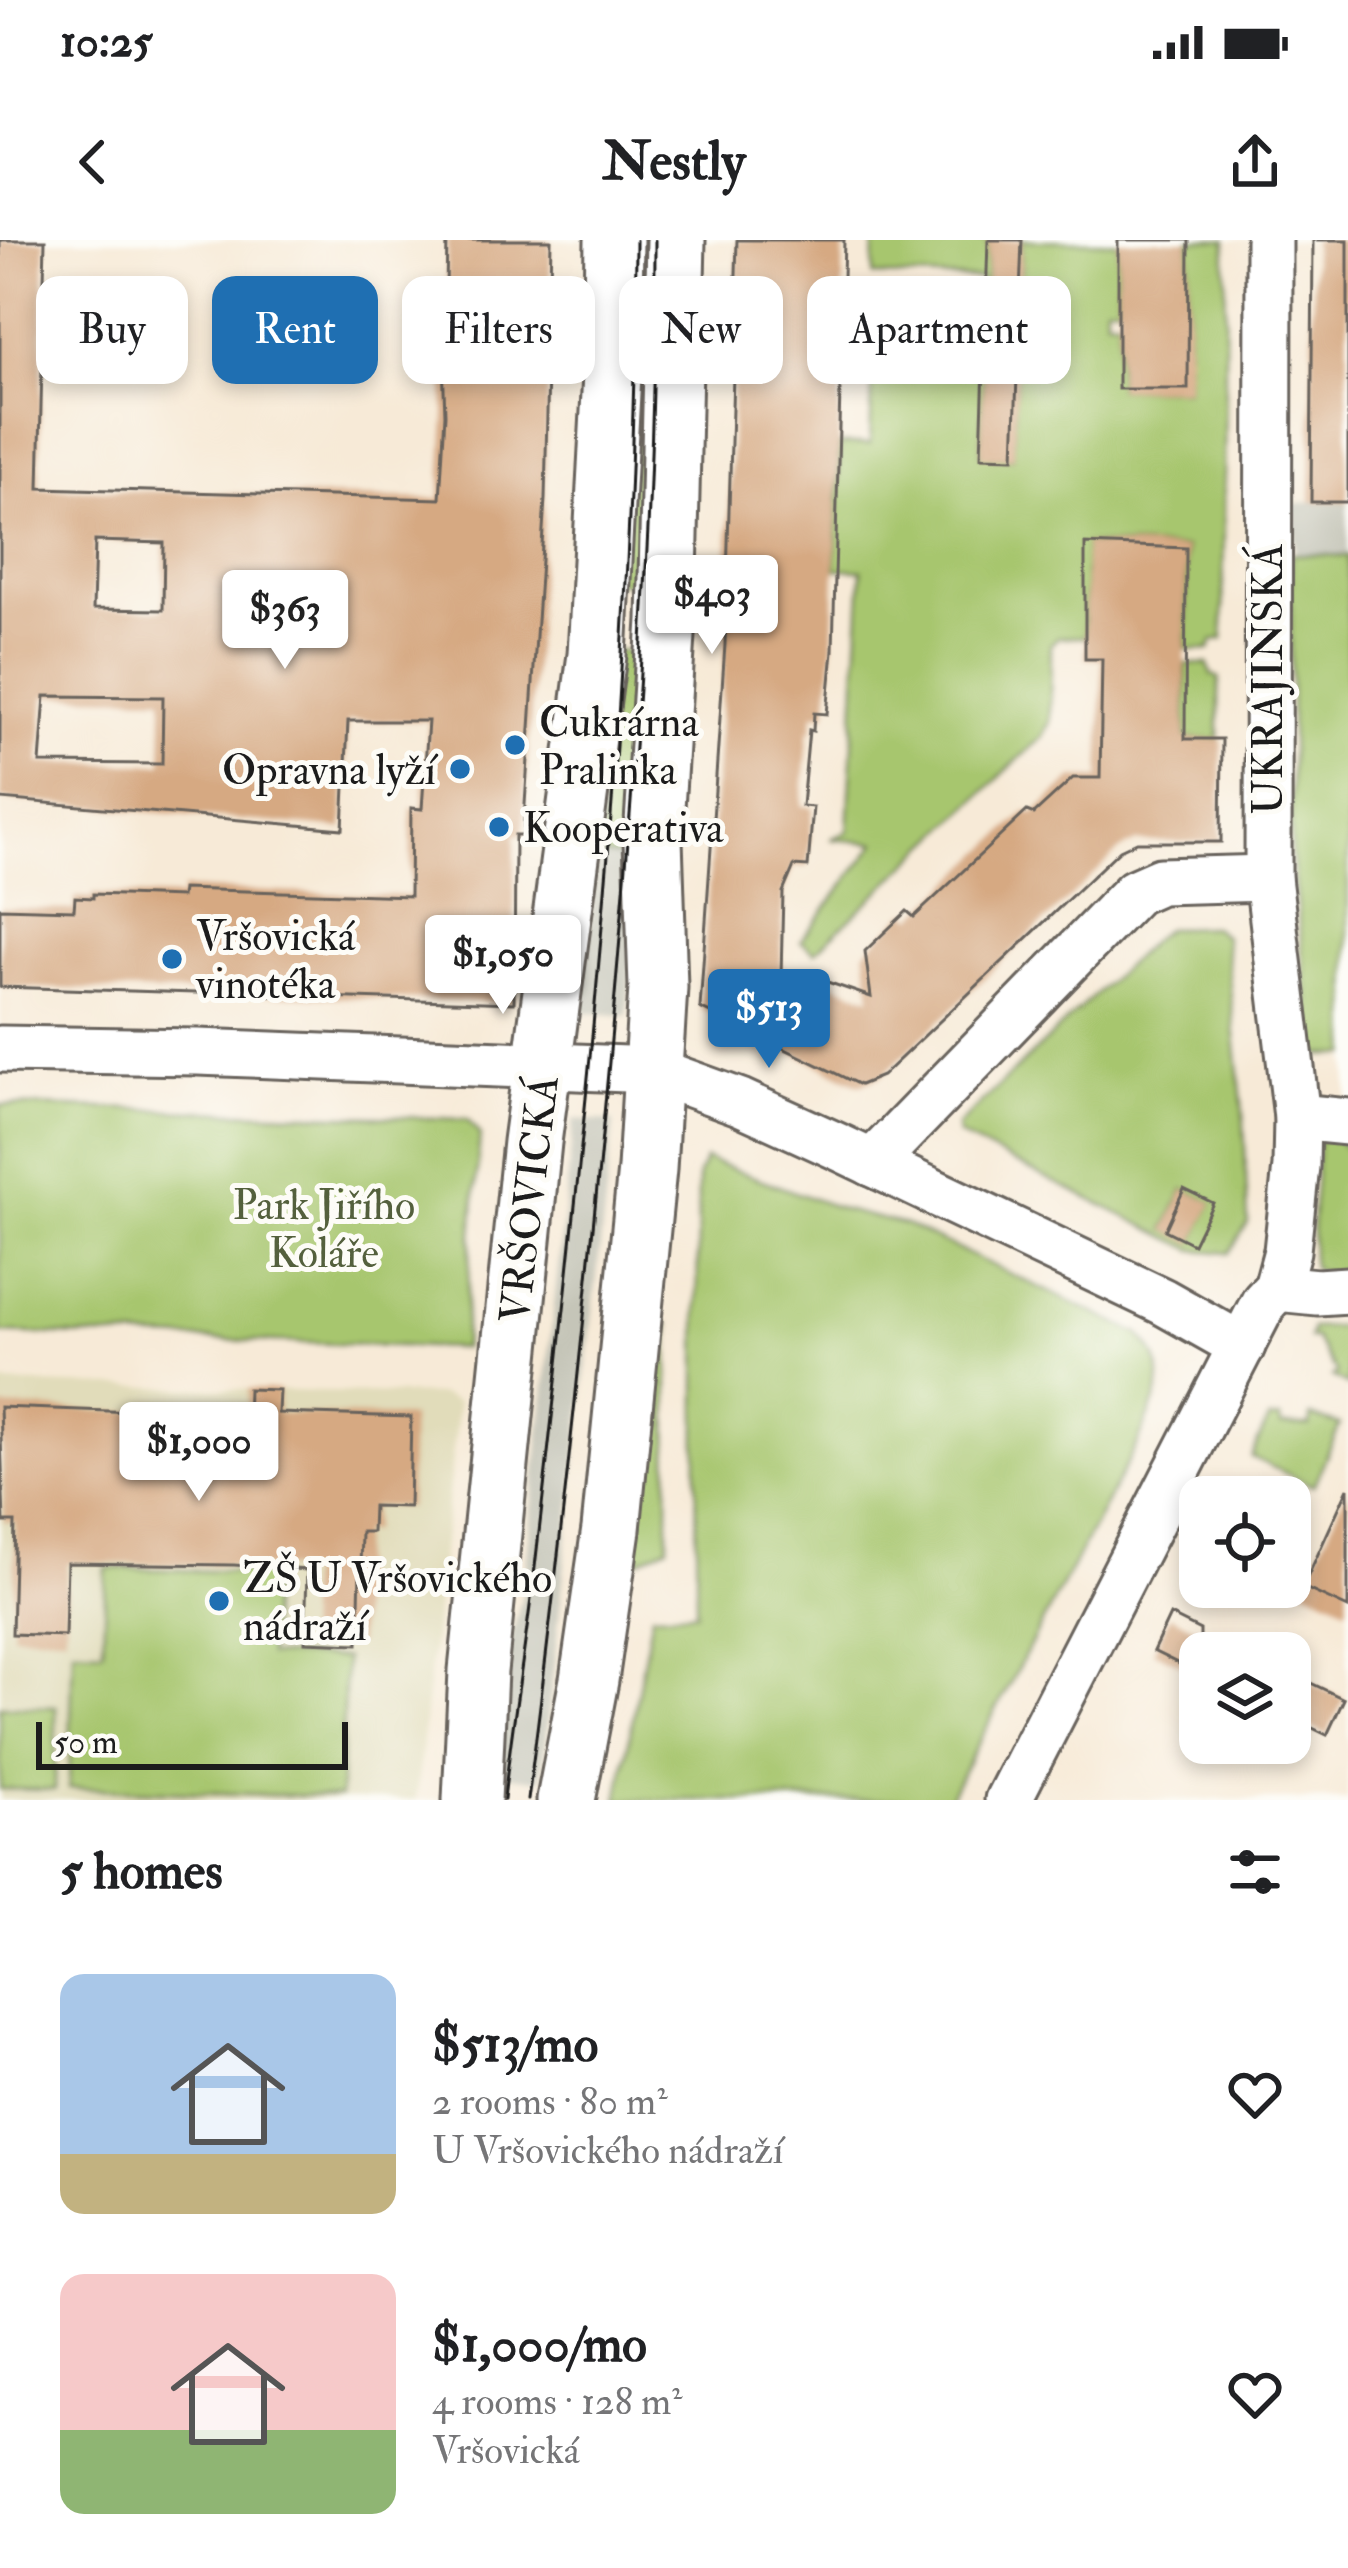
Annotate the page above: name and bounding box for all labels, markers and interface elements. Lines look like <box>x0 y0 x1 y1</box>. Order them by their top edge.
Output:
text: 10:25 <box>60 14 152 70</box>
text: Nestly <box>602 128 746 196</box>
icon: back <box>60 129 126 195</box>
icon: share <box>1222 129 1288 195</box>
chip: Buy <box>36 276 188 384</box>
chip: Rent <box>212 276 378 384</box>
chip: Filters <box>402 276 595 384</box>
chip: New <box>619 276 783 384</box>
chip: Apartment <box>807 276 1071 384</box>
street label: UKRAJINSKÁ <box>1241 543 1295 815</box>
pin: $403 <box>641 555 783 657</box>
text: $403 <box>673 569 751 618</box>
pin: $363 <box>214 570 356 672</box>
text: $363 <box>249 584 321 633</box>
place label: Cukrárna Pralinka <box>539 697 699 797</box>
marker: Cukrárna Pralinka <box>502 732 528 758</box>
place label: Opravna lyží <box>222 745 439 797</box>
marker: Opravna lyží <box>447 756 473 782</box>
place label: Kooperativa <box>523 803 724 855</box>
marker: Kooperativa <box>486 814 512 840</box>
place label: Vršovická vinotéka <box>195 911 356 1011</box>
pin: $1,050 <box>405 915 601 1017</box>
text: $1,050 <box>452 929 554 978</box>
marker: Vršovická vinotéka <box>159 946 185 972</box>
pin: $513 <box>698 969 840 1071</box>
text: $513 <box>735 983 803 1032</box>
street label: VRŠOVICKÁ <box>487 1072 571 1326</box>
park label: Park Jiřího Koláře <box>233 1180 415 1280</box>
pin: $1,000 <box>101 1402 297 1504</box>
text: $1,000 <box>146 1416 252 1465</box>
map controls <box>1179 1476 1311 1764</box>
button: locate <box>1179 1476 1311 1608</box>
place label: ZŠ U Vršovického nádraží <box>243 1551 552 1653</box>
marker: ZŠ U Vršovického nádraží <box>206 1588 232 1614</box>
button: layers <box>1179 1632 1311 1764</box>
scale bar <box>36 1716 348 1769</box>
text: 50 m <box>54 1722 118 1763</box>
icon: filters <box>1222 1839 1288 1905</box>
text: 5 homes <box>60 1840 223 1904</box>
text: $513/mo <box>432 2013 598 2077</box>
icon: home <box>156 2022 300 2166</box>
icon: heart <box>1222 2061 1288 2127</box>
text: 2 rooms · 80 m² <box>432 2077 667 2126</box>
text: U Vršovického nádraží <box>432 2126 783 2175</box>
text: $1,000/mo <box>432 2313 647 2377</box>
icon: home <box>156 2322 300 2466</box>
icon: heart <box>1222 2361 1288 2427</box>
text: 4 rooms · 128 m² <box>432 2377 682 2426</box>
text: Vršovická <box>432 2426 580 2475</box>

